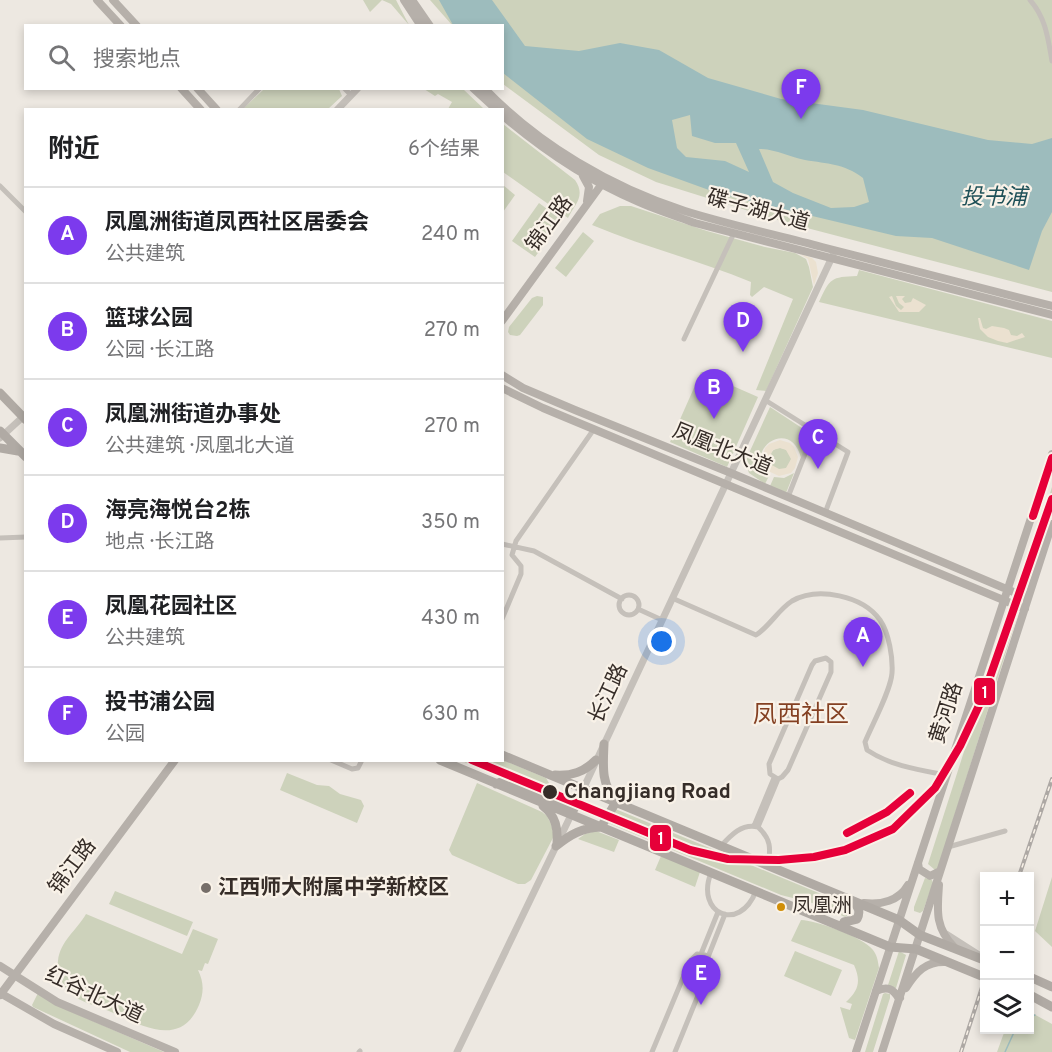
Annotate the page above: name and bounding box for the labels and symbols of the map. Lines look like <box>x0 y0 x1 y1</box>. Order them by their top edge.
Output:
pin: F <box>782 70 820 119</box>
street label: 碟子湖大道 <box>704 184 812 238</box>
water label: 投书浦 <box>961 185 1030 212</box>
street label: 锦江路 <box>521 191 579 257</box>
pin: D <box>724 302 762 352</box>
pin: B <box>694 370 734 419</box>
street label: 凤凰北大道 <box>668 418 776 482</box>
pin: C <box>798 420 838 469</box>
pin: A <box>844 618 882 667</box>
your location <box>647 627 676 656</box>
street label: 长江路 <box>583 660 635 728</box>
line badge: 1 <box>973 677 996 706</box>
street label: 黄河路 <box>924 679 970 747</box>
text: 1 <box>982 684 988 704</box>
district label: 凤西社区 <box>753 701 849 731</box>
place label: Changjiang Road <box>564 779 731 806</box>
marker: Changjiang Road <box>541 783 559 801</box>
line badge: 1 <box>649 824 672 852</box>
text: 1 <box>658 830 664 850</box>
street label: 锦江路 <box>43 834 103 900</box>
place label: 江西师大附属中学新校区 <box>218 875 449 902</box>
marker: 江西师大附属中学新校区 <box>199 881 213 895</box>
place label: 凤凰洲 <box>792 894 852 920</box>
marker: 凤凰洲 <box>775 901 787 913</box>
pin: E <box>682 956 720 1005</box>
street label: 红谷北大道 <box>41 962 147 1030</box>

